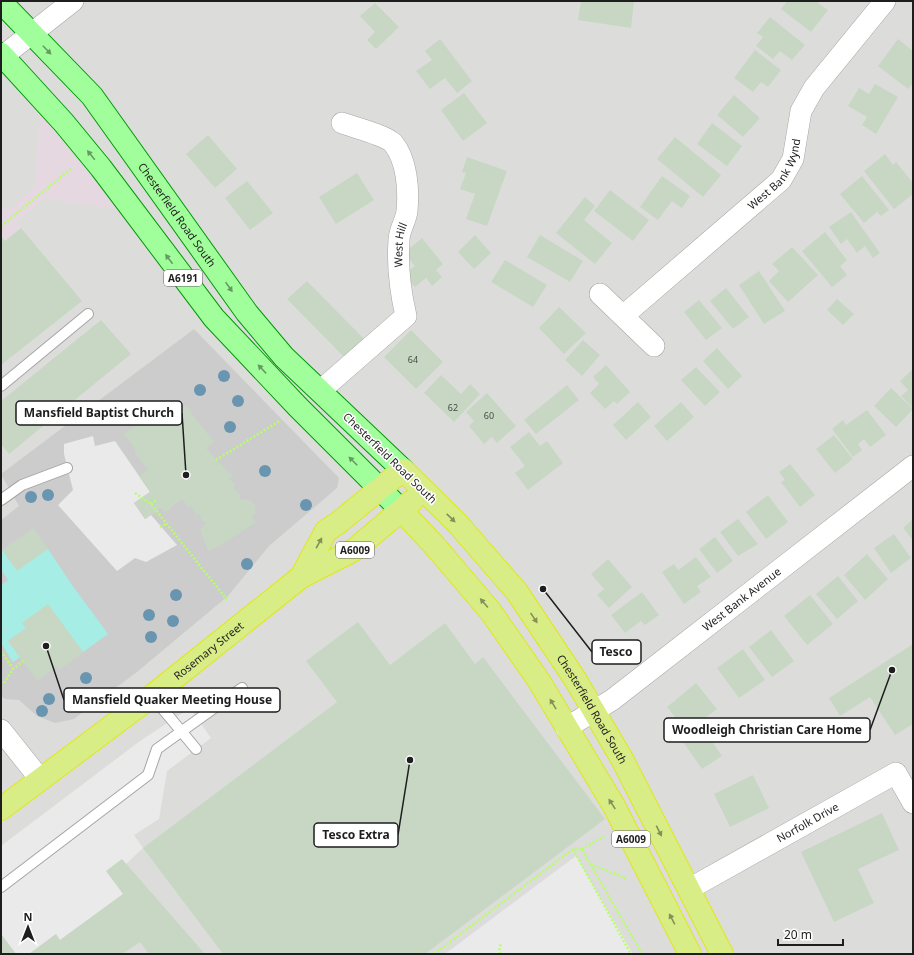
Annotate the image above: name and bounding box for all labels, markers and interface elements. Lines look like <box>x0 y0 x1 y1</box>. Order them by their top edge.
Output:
one-way arrow <box>43 45 52 55</box>
street label: West Bank Wynd <box>744 137 803 213</box>
one-way arrow <box>86 150 95 161</box>
street label: Chesterfield Road South <box>135 159 220 270</box>
street label: West Hill <box>390 220 410 267</box>
one-way arrow <box>165 254 173 264</box>
road number: A6191 <box>164 270 202 286</box>
one-way arrow <box>225 282 233 292</box>
house number: 64 <box>408 353 418 366</box>
one-way arrow <box>257 364 267 374</box>
callout: Mansfield Baptist Church <box>16 401 182 425</box>
house number: 62 <box>448 401 458 414</box>
text: Mansfield Baptist Church <box>24 404 174 421</box>
street label: Chesterfield Road South <box>340 409 440 506</box>
house number: 60 <box>484 409 494 422</box>
one-way arrow <box>348 457 358 466</box>
one-way arrow <box>447 513 456 522</box>
one-way arrow <box>316 537 323 549</box>
road number: A6009 <box>336 542 374 558</box>
street label: West Bank Avenue <box>699 563 784 634</box>
one-way arrow <box>479 598 488 609</box>
one-way arrow <box>530 613 538 623</box>
street label: Rosemary Street <box>170 618 246 683</box>
callout: Tesco <box>592 640 641 664</box>
text: Tesco <box>600 643 632 660</box>
street label: Chesterfield Road South <box>554 651 631 766</box>
callout: Mansfield Quaker Meeting House <box>64 688 280 712</box>
text: Mansfield Quaker Meeting House <box>72 691 272 708</box>
one-way arrow <box>549 698 556 710</box>
callout: Woodleigh Christian Care Home <box>664 718 870 742</box>
text: Woodleigh Christian Care Home <box>672 721 862 738</box>
one-way arrow <box>608 799 616 809</box>
street label: Norfolk Drive <box>774 799 841 845</box>
callout: Tesco Extra <box>314 823 398 847</box>
one-way arrow <box>656 825 662 837</box>
text: Tesco Extra <box>322 826 390 843</box>
road number: A6009 <box>612 831 650 847</box>
north arrow <box>8 907 48 947</box>
text: N <box>24 909 32 924</box>
one-way arrow <box>668 914 675 925</box>
scale bar <box>778 921 843 947</box>
text: 20 m <box>784 926 812 943</box>

